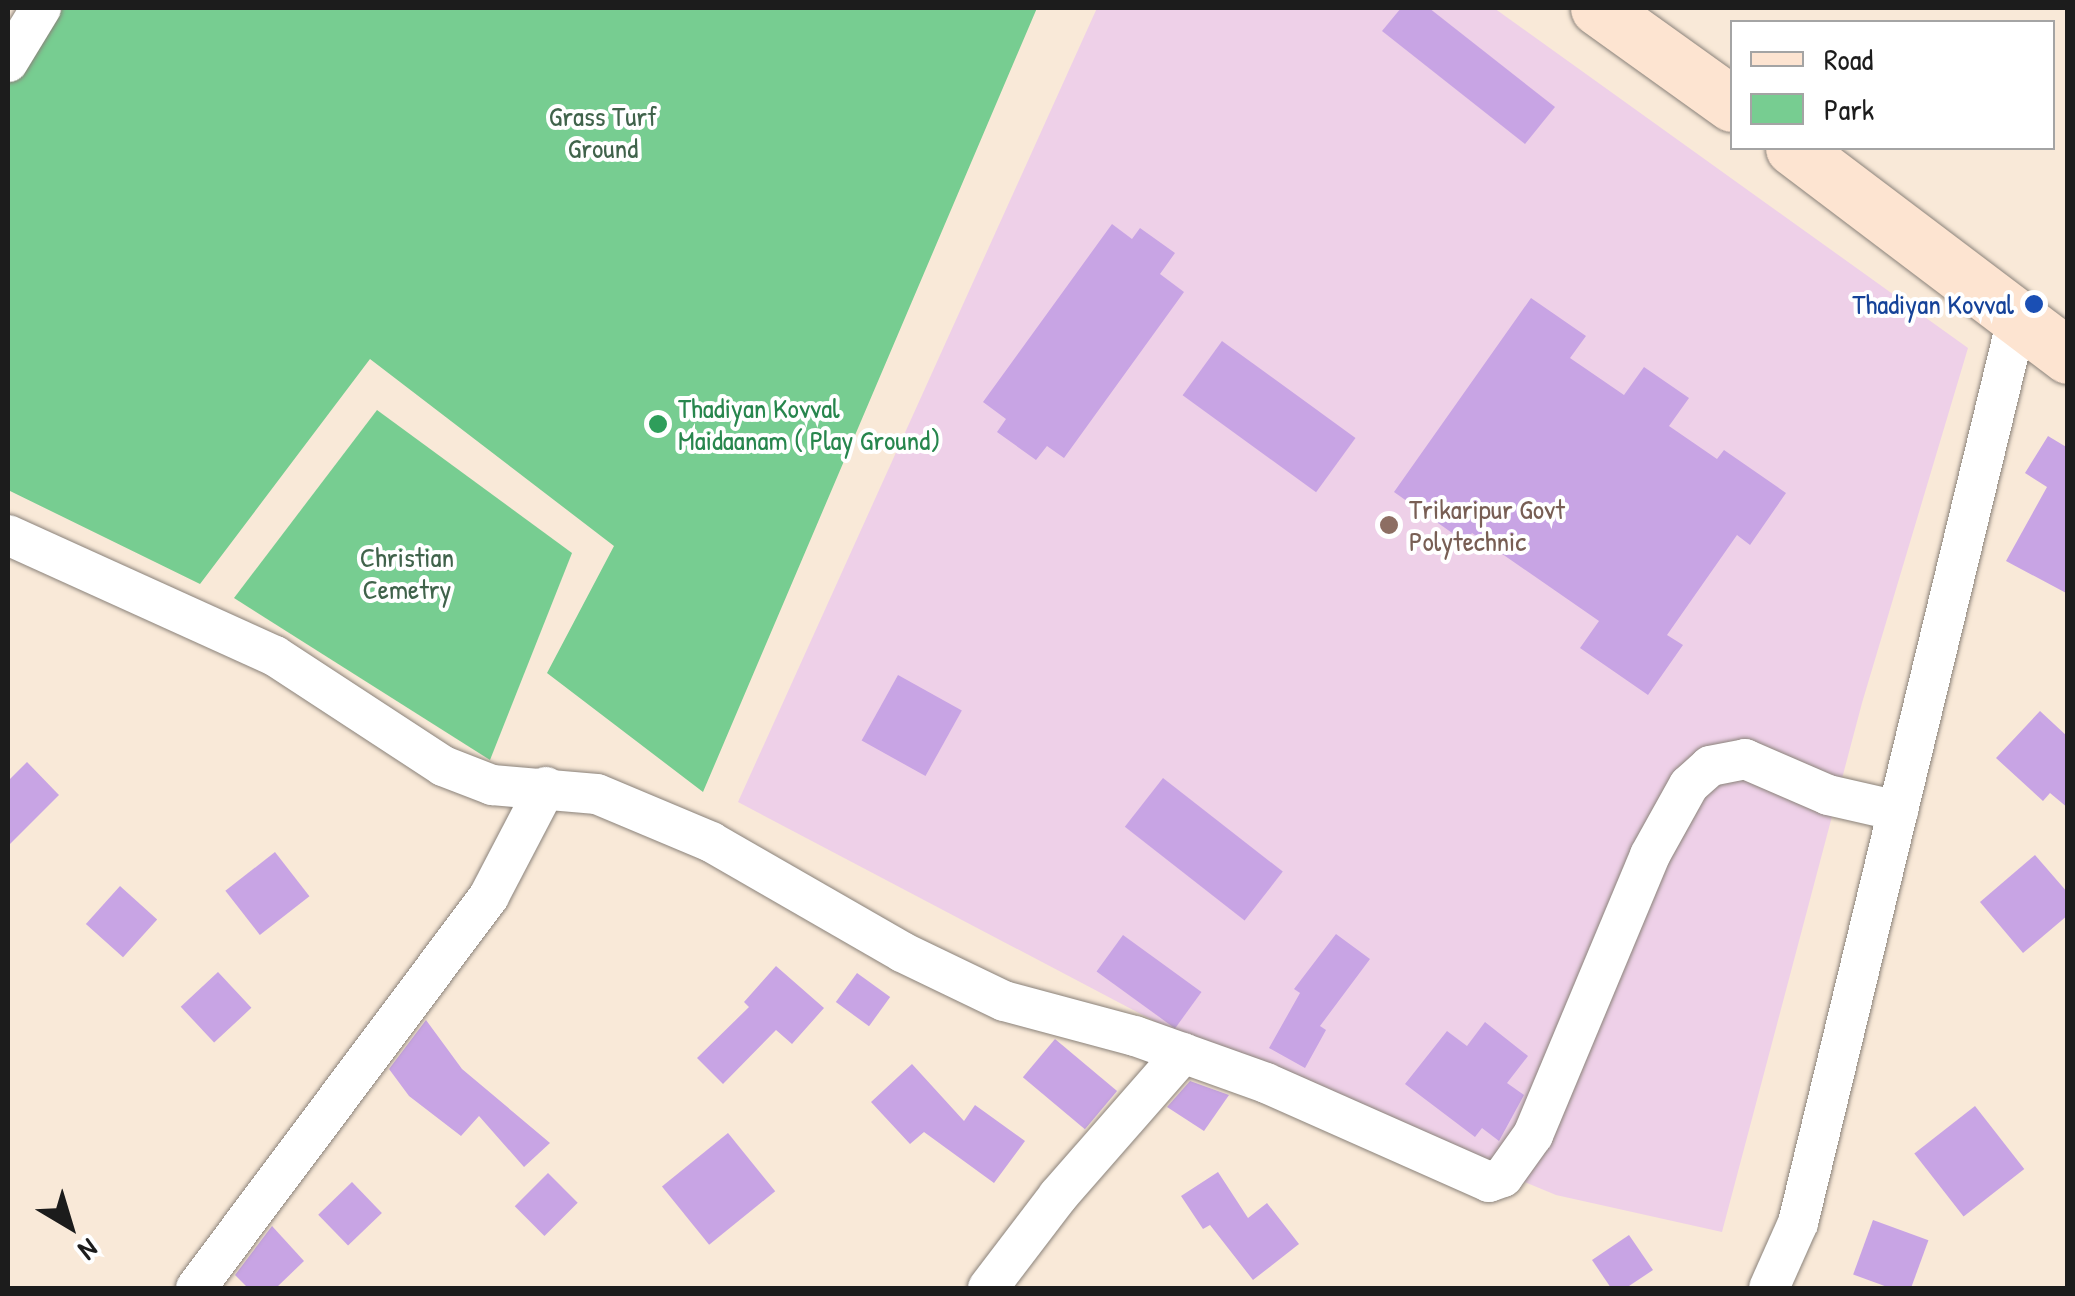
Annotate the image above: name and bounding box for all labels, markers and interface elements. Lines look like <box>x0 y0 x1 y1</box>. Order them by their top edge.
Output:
legend <box>1730 20 2055 150</box>
text: Road <box>1824 39 1873 79</box>
text: Park <box>1824 89 1874 129</box>
park label: Grass Turf Ground <box>549 99 657 165</box>
place label: Thadiyan Kovval <box>1852 287 2014 321</box>
marker: Thadiyan Kovval <box>2023 293 2045 315</box>
place label: Thadiyan Kovval Maidaanam ( Play Ground) <box>678 391 940 457</box>
marker: Thadiyan Kovval Maidaanam ( Play Ground) <box>647 413 669 435</box>
place label: Trikaripur Govt Polytechnic <box>1409 492 1565 558</box>
marker: Trikaripur Govt Polytechnic <box>1378 514 1400 536</box>
park label: Christian Cemetry <box>360 540 454 606</box>
north arrow <box>20 1176 120 1276</box>
text: N <box>71 1230 106 1269</box>

